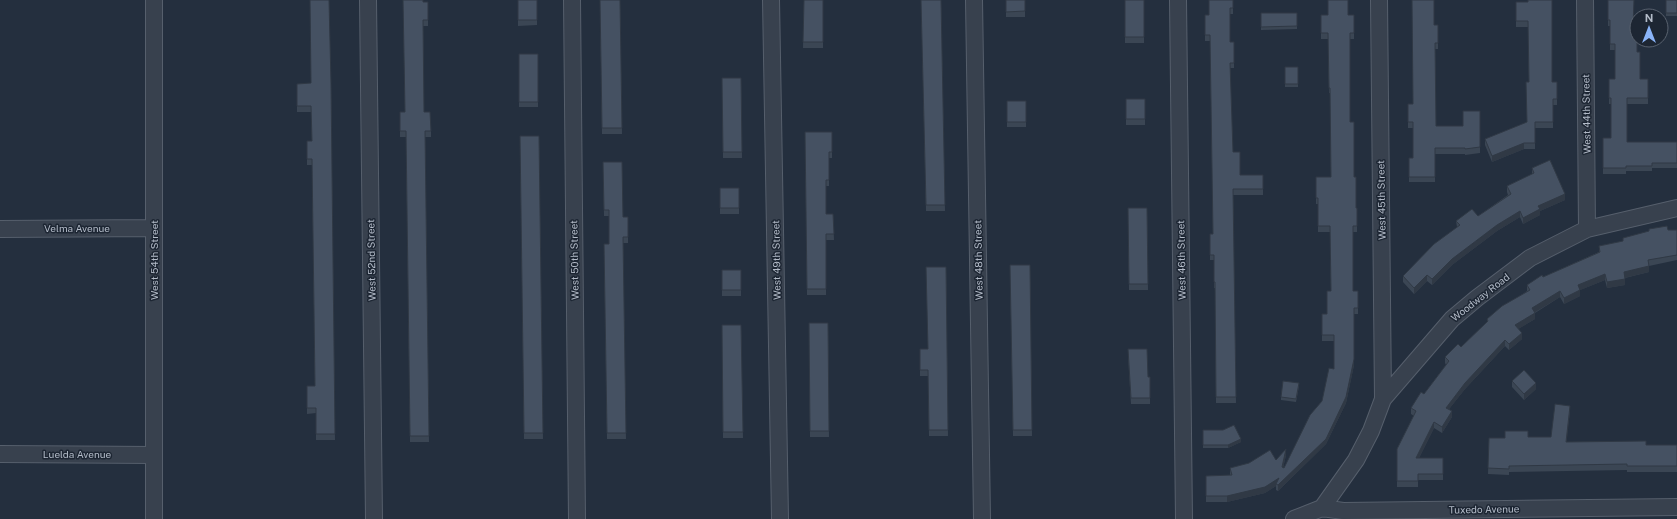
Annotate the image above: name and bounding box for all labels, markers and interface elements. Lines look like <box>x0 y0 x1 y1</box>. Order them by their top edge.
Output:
north arrow <box>1629 8 1669 48</box>
text: N <box>1645 12 1653 24</box>
street label: West 44th Street <box>1579 74 1593 154</box>
street label: West 45th Street <box>1374 160 1388 240</box>
street label: West 52nd Street <box>364 219 378 301</box>
street label: West 54th Street <box>148 220 160 300</box>
street label: West 50th Street <box>567 220 581 300</box>
street label: West 49th Street <box>769 220 783 300</box>
street label: West 48th Street <box>971 220 985 300</box>
street label: West 46th Street <box>1174 220 1188 300</box>
street label: Velma Avenue <box>44 222 110 234</box>
street label: Woodway Road <box>1448 270 1512 324</box>
street label: Luelda Avenue <box>43 448 111 460</box>
street label: Tuxedo Avenue <box>1449 502 1520 516</box>

